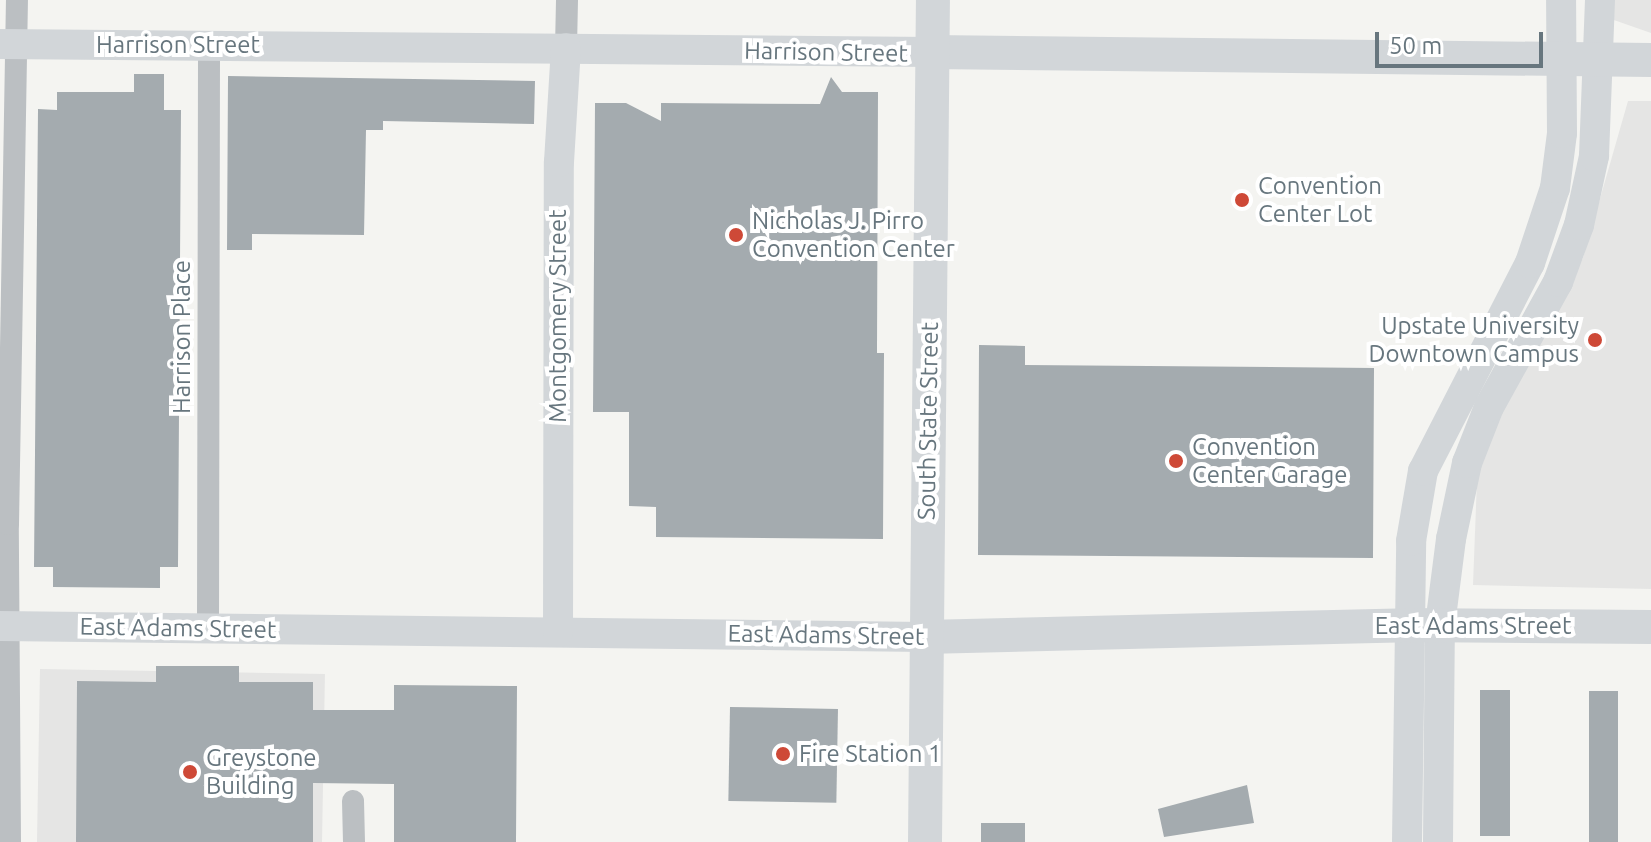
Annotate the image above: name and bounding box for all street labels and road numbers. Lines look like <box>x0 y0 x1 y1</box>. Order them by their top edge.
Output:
street label: Harrison Street <box>96 31 260 59</box>
street label: Harrison Street <box>744 36 908 68</box>
street label: Montgomery Street <box>544 209 572 423</box>
street label: Harrison Place <box>168 260 196 414</box>
street label: South State Street <box>912 322 944 520</box>
street label: East Adams Street <box>79 612 277 644</box>
street label: East Adams Street <box>1375 612 1571 640</box>
street label: East Adams Street <box>727 619 925 651</box>

